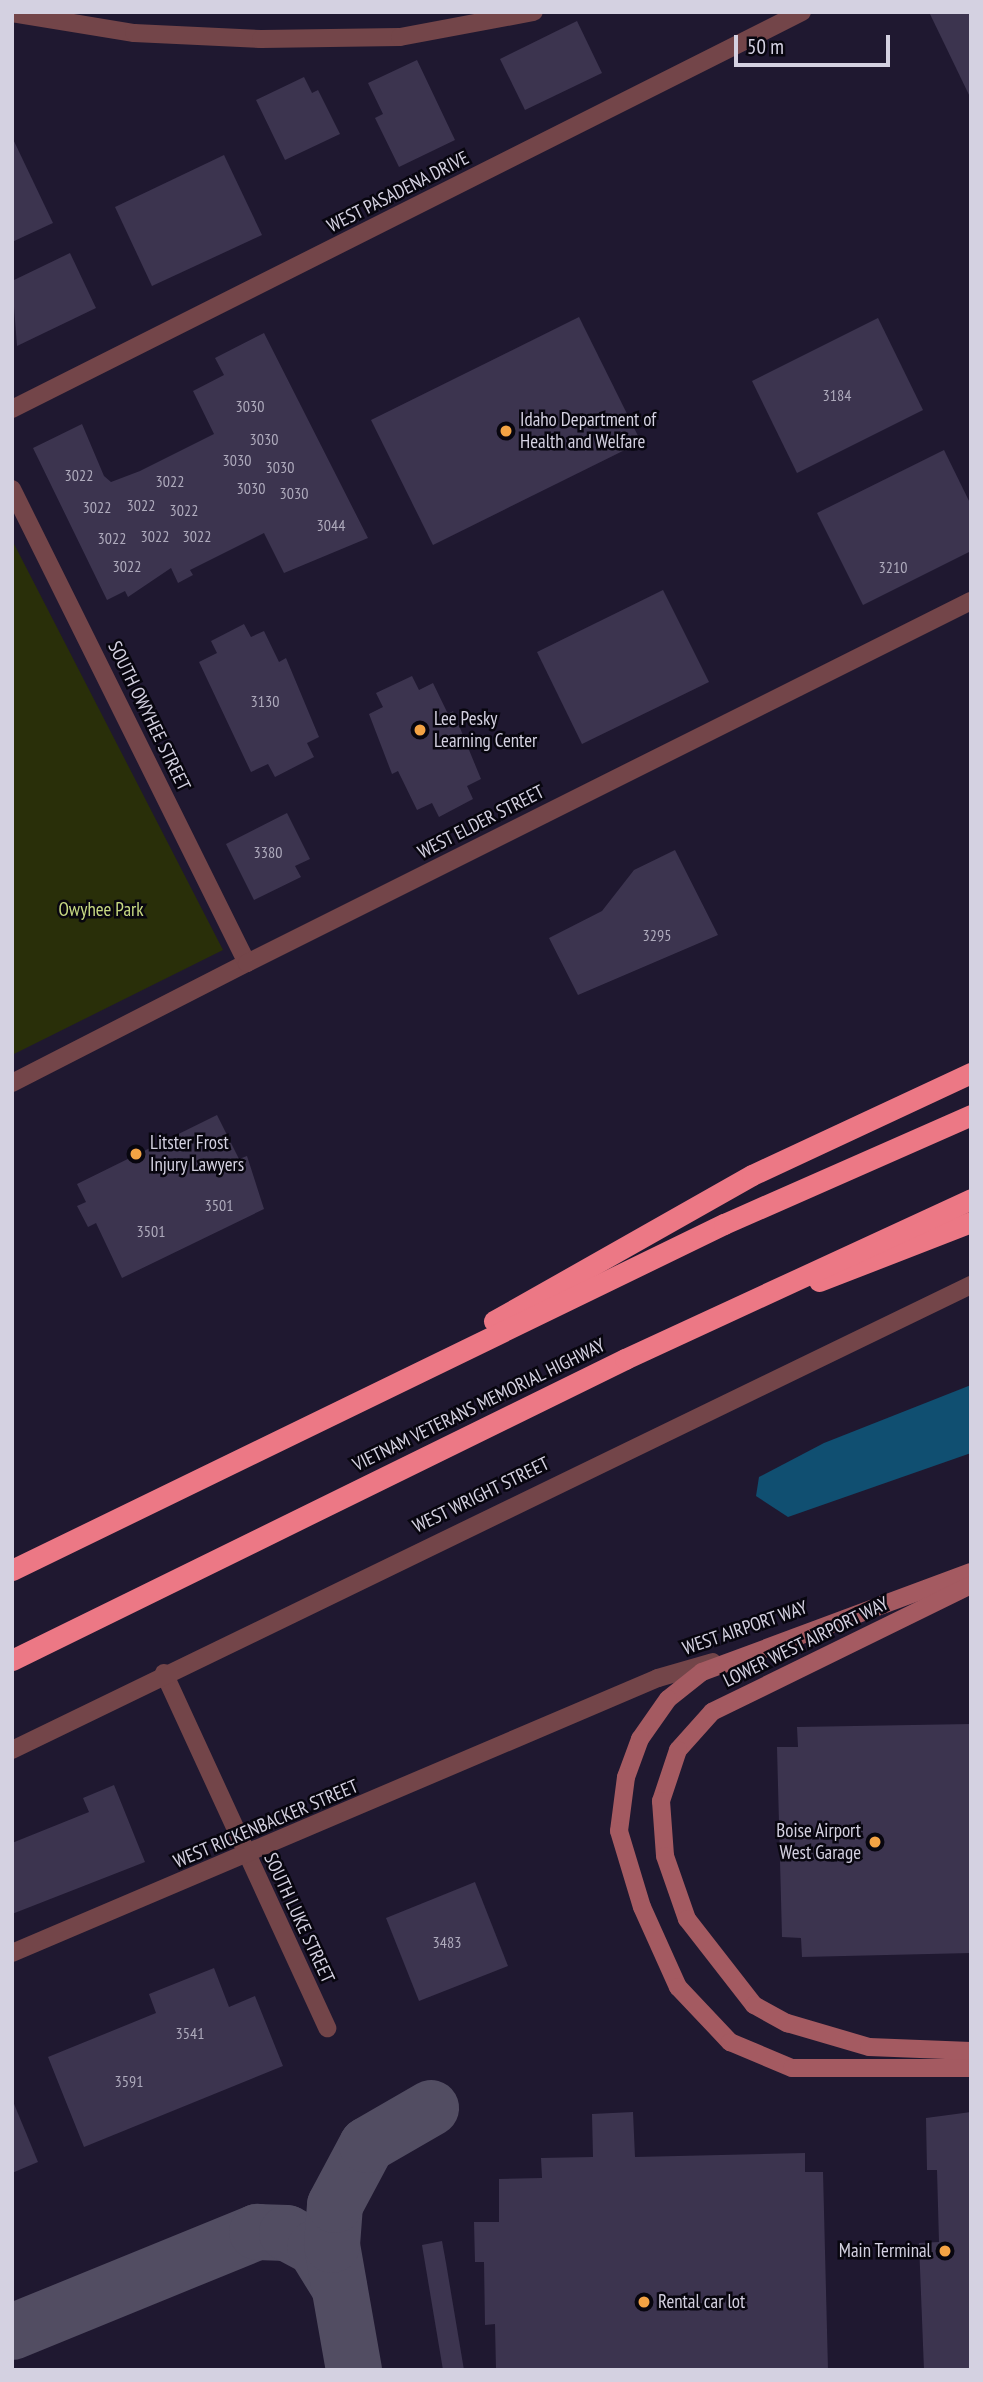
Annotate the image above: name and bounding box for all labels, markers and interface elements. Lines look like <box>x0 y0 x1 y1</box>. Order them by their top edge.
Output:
scale bar <box>738 21 894 65</box>
text: 50 m <box>747 33 784 60</box>
street label: WEST PASADENA DRIVE <box>323 146 473 238</box>
house number: 3184 <box>823 385 851 405</box>
house number: 3030 <box>236 396 264 416</box>
place label: Idaho Department of Health and Welfare <box>520 409 656 453</box>
marker: Idaho Department of Health and Welfare <box>498 423 514 439</box>
house number: 3030 <box>250 429 278 449</box>
house number: 3030 <box>223 450 251 470</box>
house number: 3030 <box>266 457 294 477</box>
house number: 3022 <box>65 465 93 485</box>
house number: 3022 <box>156 471 184 491</box>
house number: 3030 <box>237 478 265 498</box>
house number: 3030 <box>280 483 308 503</box>
house number: 3022 <box>127 495 155 515</box>
house number: 3022 <box>83 497 111 517</box>
house number: 3022 <box>170 500 198 520</box>
house number: 3044 <box>317 515 345 535</box>
house number: 3022 <box>141 526 169 546</box>
house number: 3022 <box>183 526 211 546</box>
house number: 3022 <box>98 528 126 548</box>
house number: 3022 <box>113 556 141 576</box>
house number: 3210 <box>879 557 907 577</box>
street label: SOUTH OWYHEE STREET <box>103 638 195 794</box>
house number: 3130 <box>251 691 279 711</box>
place label: Lee Pesky Learning Center <box>434 708 537 752</box>
marker: Lee Pesky Learning Center <box>412 722 428 738</box>
street label: WEST ELDER STREET <box>414 780 548 864</box>
house number: 3380 <box>254 842 282 862</box>
park label: Owyhee Park <box>58 899 144 921</box>
house number: 3295 <box>643 925 671 945</box>
place label: Litster Frost Injury Lawyers <box>150 1132 245 1176</box>
marker: Litster Frost Injury Lawyers <box>128 1146 144 1162</box>
house number: 3501 <box>205 1195 233 1215</box>
house number: 3501 <box>137 1221 165 1241</box>
street label: VIETNAM VETERANS MEMORIAL HIGHWAY <box>349 1334 609 1476</box>
street label: WEST WRIGHT STREET <box>408 1452 554 1538</box>
street label: LOWER WEST AIRPORT WAY <box>719 1592 893 1692</box>
street label: WEST AIRPORT WAY <box>679 1596 811 1660</box>
street label: WEST RICKENBACKER STREET <box>170 1775 362 1873</box>
place label: Boise Airport West Garage <box>776 1820 861 1864</box>
marker: Boise Airport West Garage <box>867 1834 883 1850</box>
street label: SOUTH LUKE STREET <box>259 1849 339 1987</box>
house number: 3483 <box>433 1932 461 1952</box>
house number: 3541 <box>176 2023 204 2043</box>
house number: 3591 <box>115 2071 143 2091</box>
place label: Main Terminal <box>838 2240 931 2262</box>
marker: Main Terminal <box>937 2243 953 2259</box>
place label: Rental car lot <box>658 2291 745 2313</box>
marker: Rental car lot <box>636 2294 652 2310</box>

